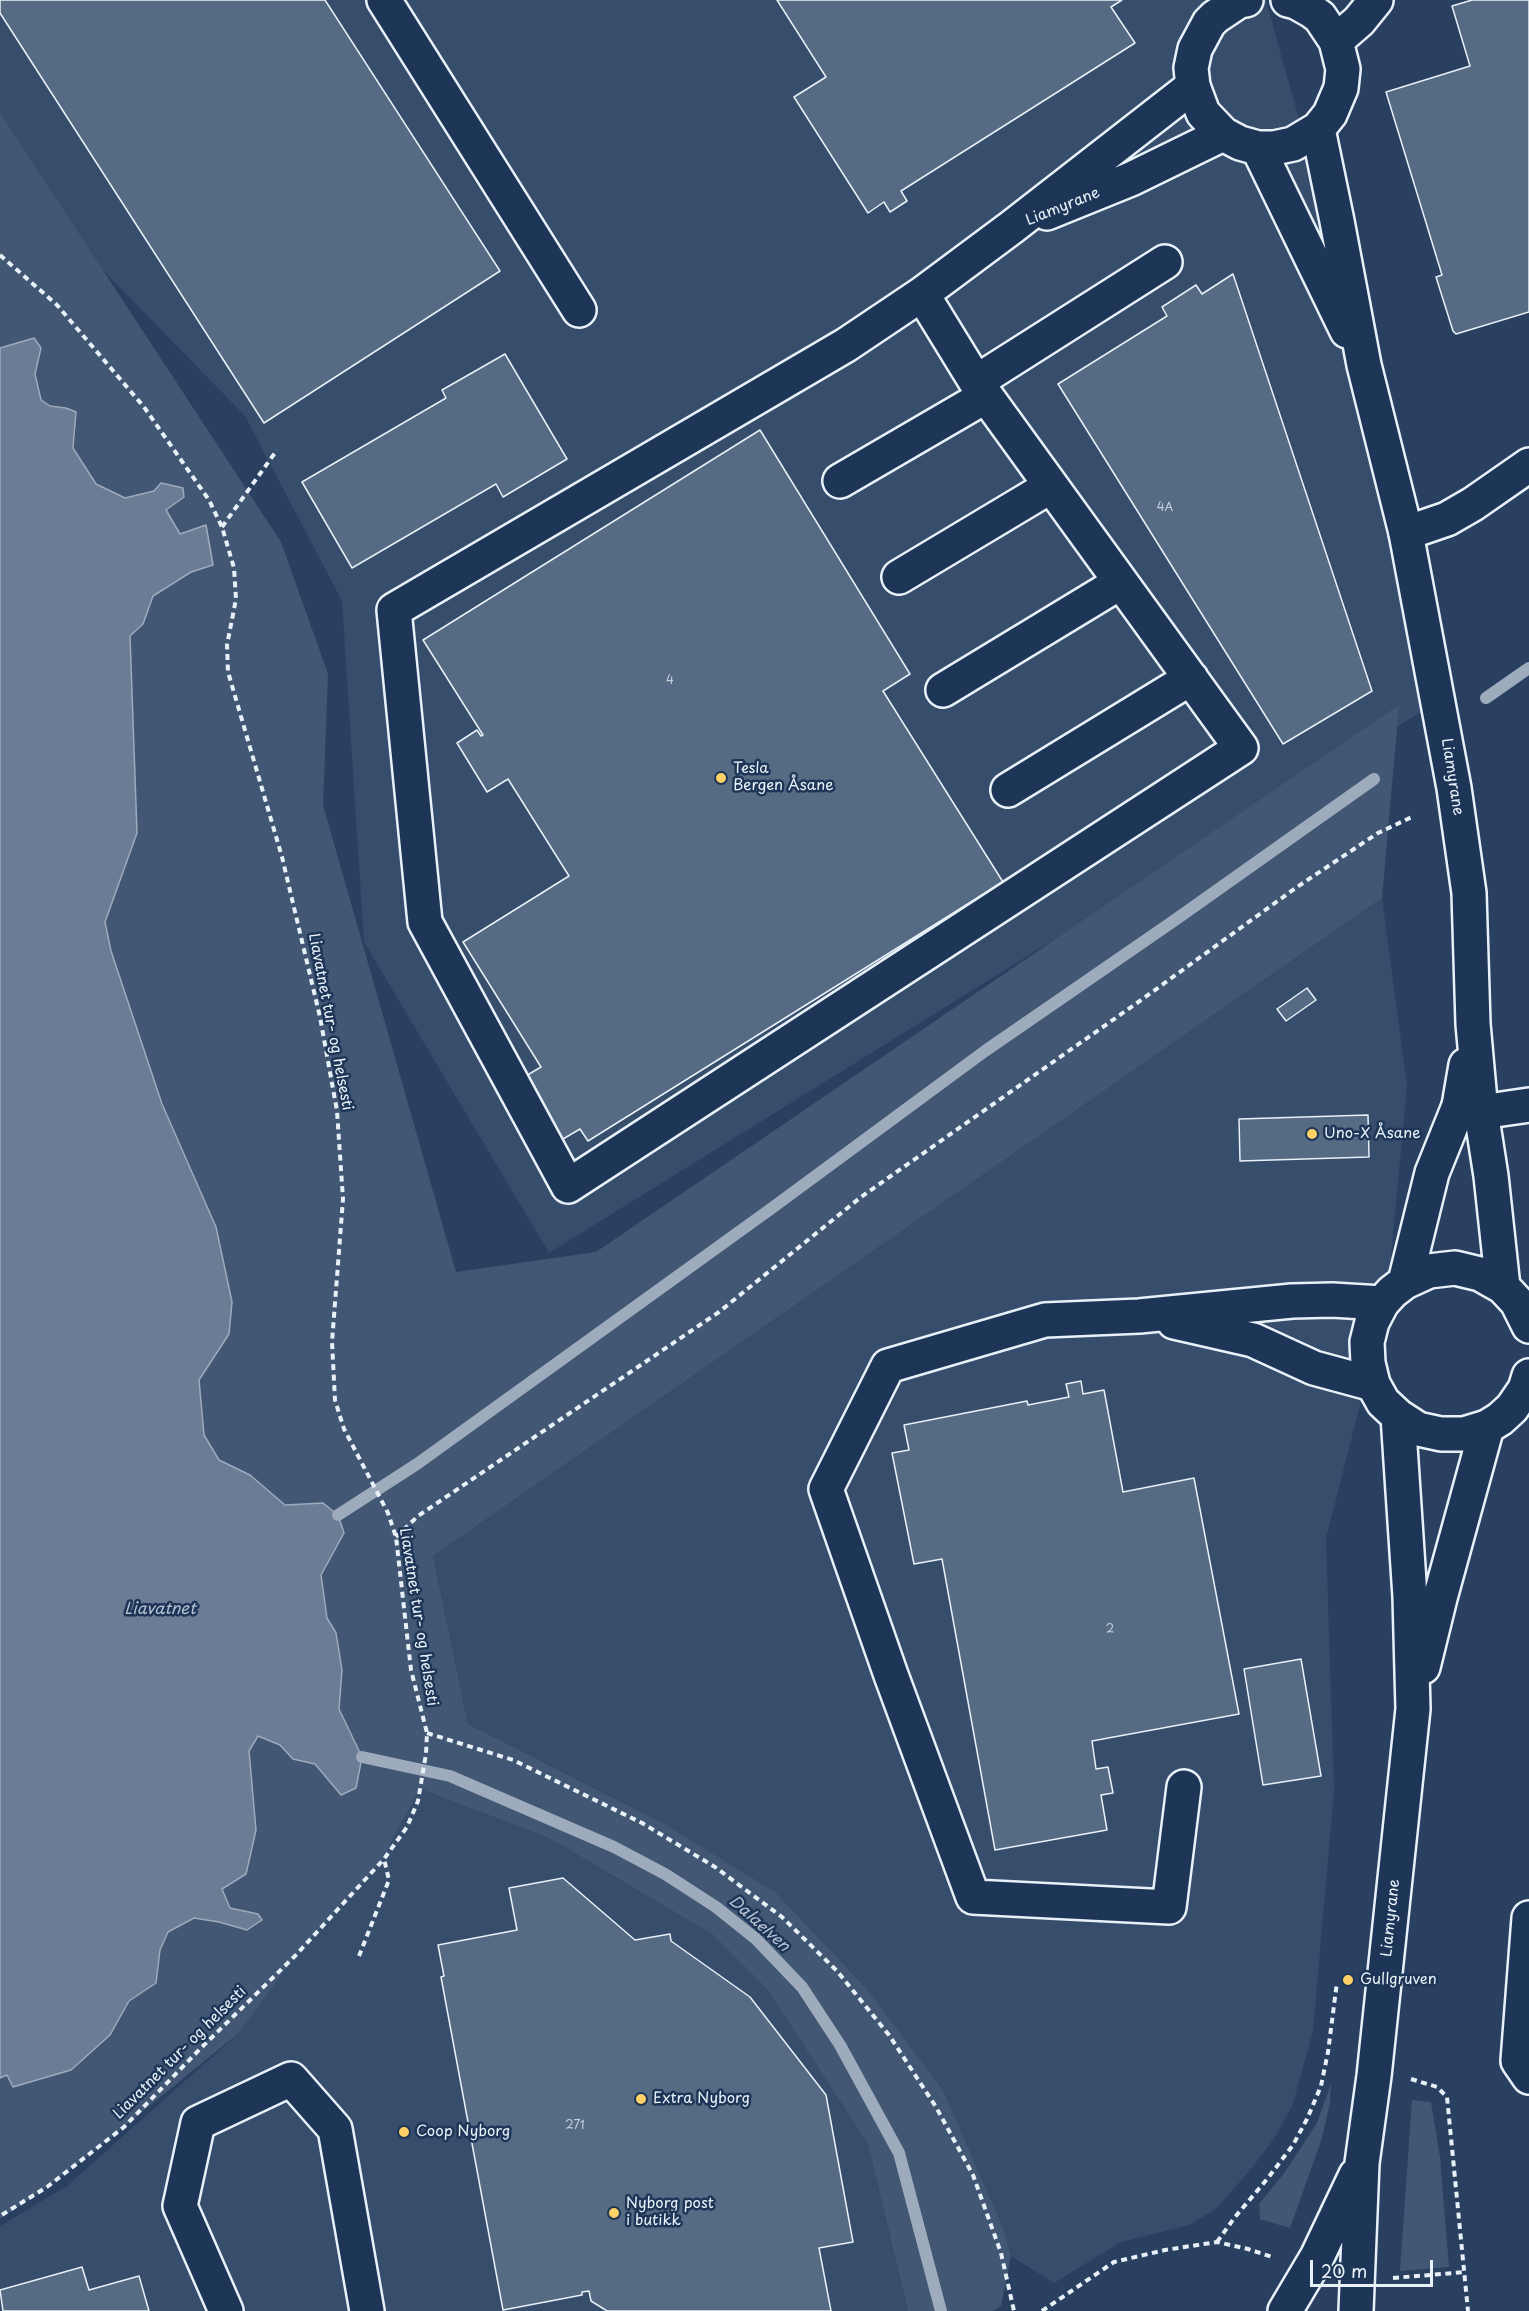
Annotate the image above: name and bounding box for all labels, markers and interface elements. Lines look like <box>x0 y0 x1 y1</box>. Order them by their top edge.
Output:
street label: Liamyrane <box>1023 184 1103 230</box>
house number: 4A <box>1157 501 1173 515</box>
house number: 4 <box>666 674 674 688</box>
street label: Liamyrane <box>1437 737 1467 817</box>
place label: Tesla Bergen Åsane <box>733 760 834 795</box>
marker: Tesla Bergen Åsane <box>714 771 728 785</box>
street label: Liavatnet tur- og helsesti <box>304 932 356 1112</box>
place label: Uno-X Åsane <box>1324 1125 1421 1143</box>
marker: Uno-X Åsane <box>1305 1127 1319 1141</box>
street label: Liavatnet tur- og helsesti <box>395 1527 441 1707</box>
water label: Liavatnet <box>124 1600 196 1620</box>
house number: 2 <box>1106 1623 1114 1637</box>
street label: Liamyrane <box>1378 1878 1404 1958</box>
water label: Dalaelven <box>725 1892 793 1956</box>
place label: Gullgruven <box>1360 1971 1437 1989</box>
marker: Gullgruven <box>1341 1973 1355 1987</box>
street label: Liavatnet tur- og helsesti <box>110 1983 250 2123</box>
place label: Extra Nyborg <box>653 2090 750 2108</box>
marker: Extra Nyborg <box>634 2092 648 2106</box>
house number: 271 <box>565 2119 585 2133</box>
place label: Coop Nyborg <box>416 2123 510 2141</box>
marker: Coop Nyborg <box>397 2125 411 2139</box>
place label: Nyborg post i butikk <box>626 2195 714 2230</box>
marker: Nyborg post i butikk <box>607 2206 621 2220</box>
scale bar <box>1313 2248 1436 2286</box>
text: 20 m <box>1321 2257 1367 2284</box>

